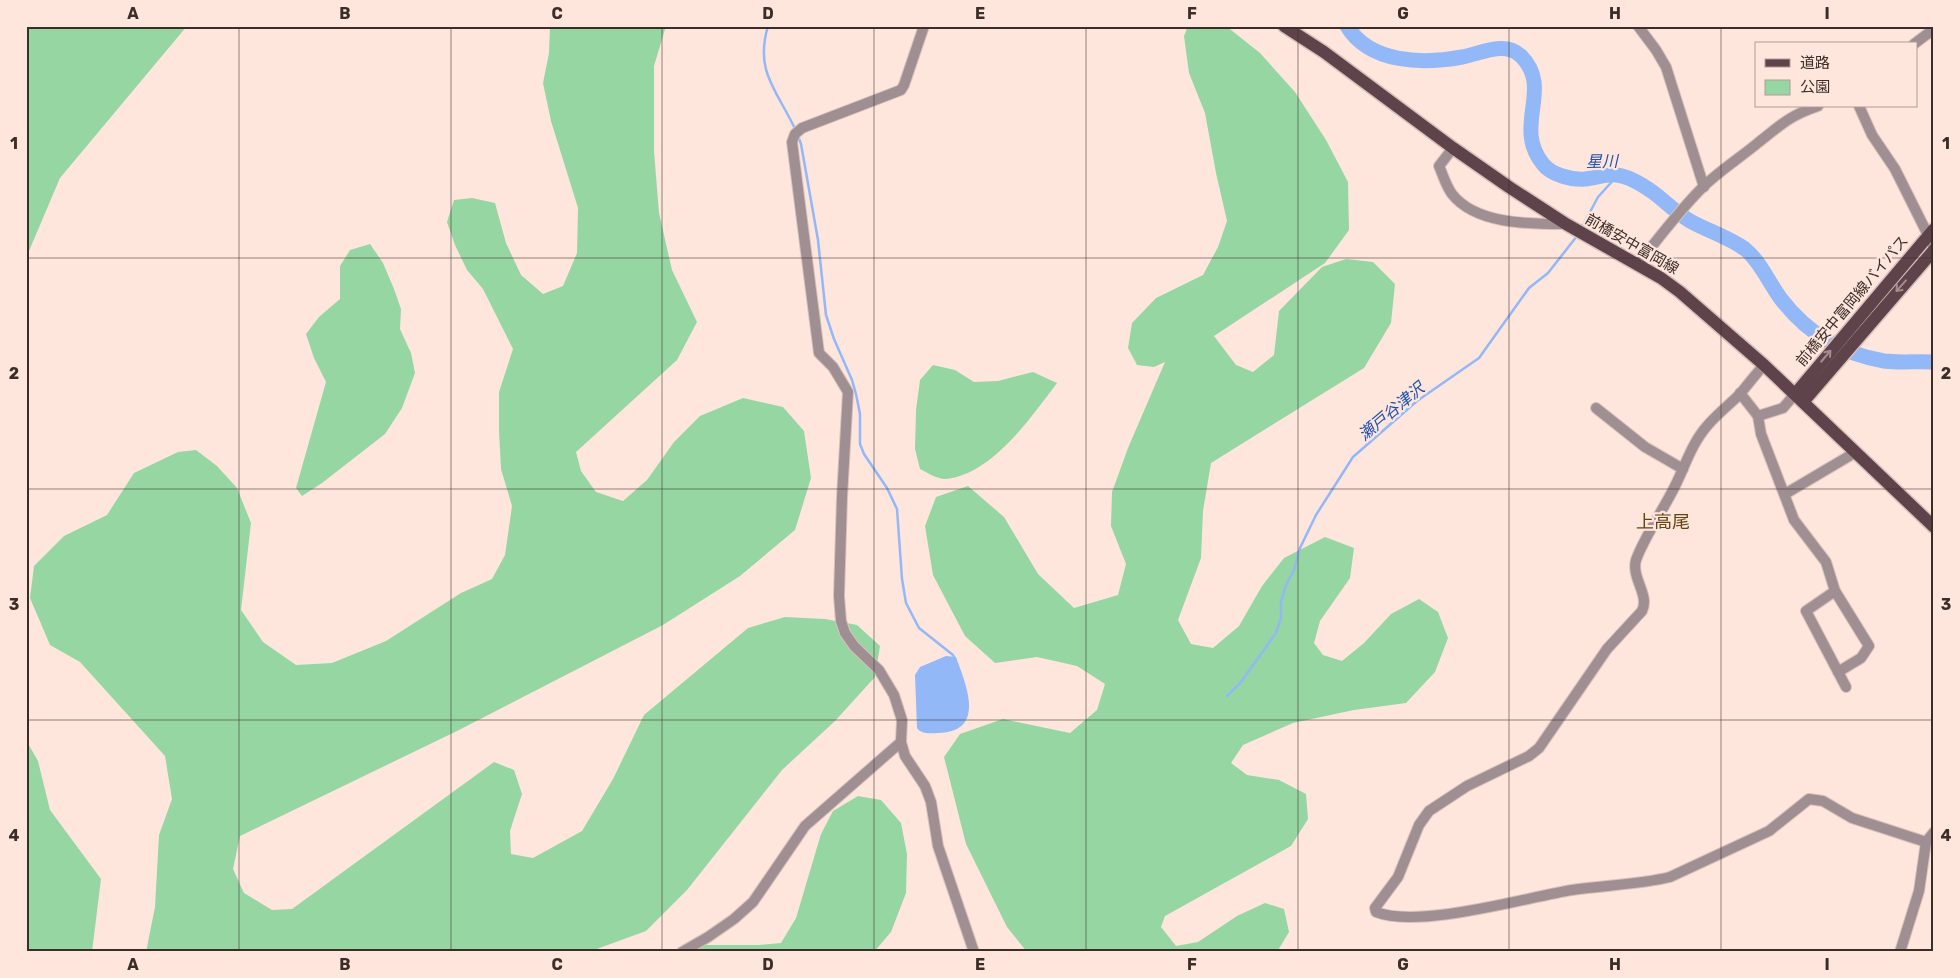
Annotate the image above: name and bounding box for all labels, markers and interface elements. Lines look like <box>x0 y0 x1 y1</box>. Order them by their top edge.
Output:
text: A <box>127 4 139 23</box>
text: B <box>339 4 351 23</box>
text: C <box>551 4 563 23</box>
text: D <box>762 4 774 23</box>
text: E <box>975 4 985 23</box>
text: F <box>1187 4 1197 23</box>
text: G <box>1397 4 1409 23</box>
text: H <box>1609 4 1621 23</box>
text: I <box>1824 4 1830 23</box>
legend <box>1755 42 1918 108</box>
text: 道路 <box>1800 54 1830 72</box>
text: 公園 <box>1800 78 1830 96</box>
text: 1 <box>10 134 18 153</box>
text: 1 <box>1942 134 1950 153</box>
water label: 星川 <box>1586 152 1620 171</box>
street label: 前橋安中富岡線 <box>1582 210 1682 278</box>
street label: 前橋安中富岡線バイパス <box>1792 232 1912 370</box>
one-way arrow <box>1896 280 1907 293</box>
one-way arrow <box>1820 350 1832 363</box>
text: 2 <box>9 364 19 383</box>
text: 2 <box>1941 364 1951 383</box>
water label: 瀬戸谷津沢 <box>1355 377 1430 444</box>
district label: 上高尾 <box>1636 511 1690 533</box>
text: 3 <box>9 595 19 614</box>
text: 3 <box>1941 595 1951 614</box>
text: 4 <box>9 826 20 845</box>
text: 4 <box>1941 826 1952 845</box>
text: A <box>127 955 139 974</box>
text: B <box>339 955 351 974</box>
text: C <box>551 955 563 974</box>
text: D <box>762 955 774 974</box>
text: E <box>975 955 985 974</box>
text: F <box>1187 955 1197 974</box>
text: G <box>1397 955 1409 974</box>
text: H <box>1609 955 1621 974</box>
text: I <box>1824 955 1830 974</box>

